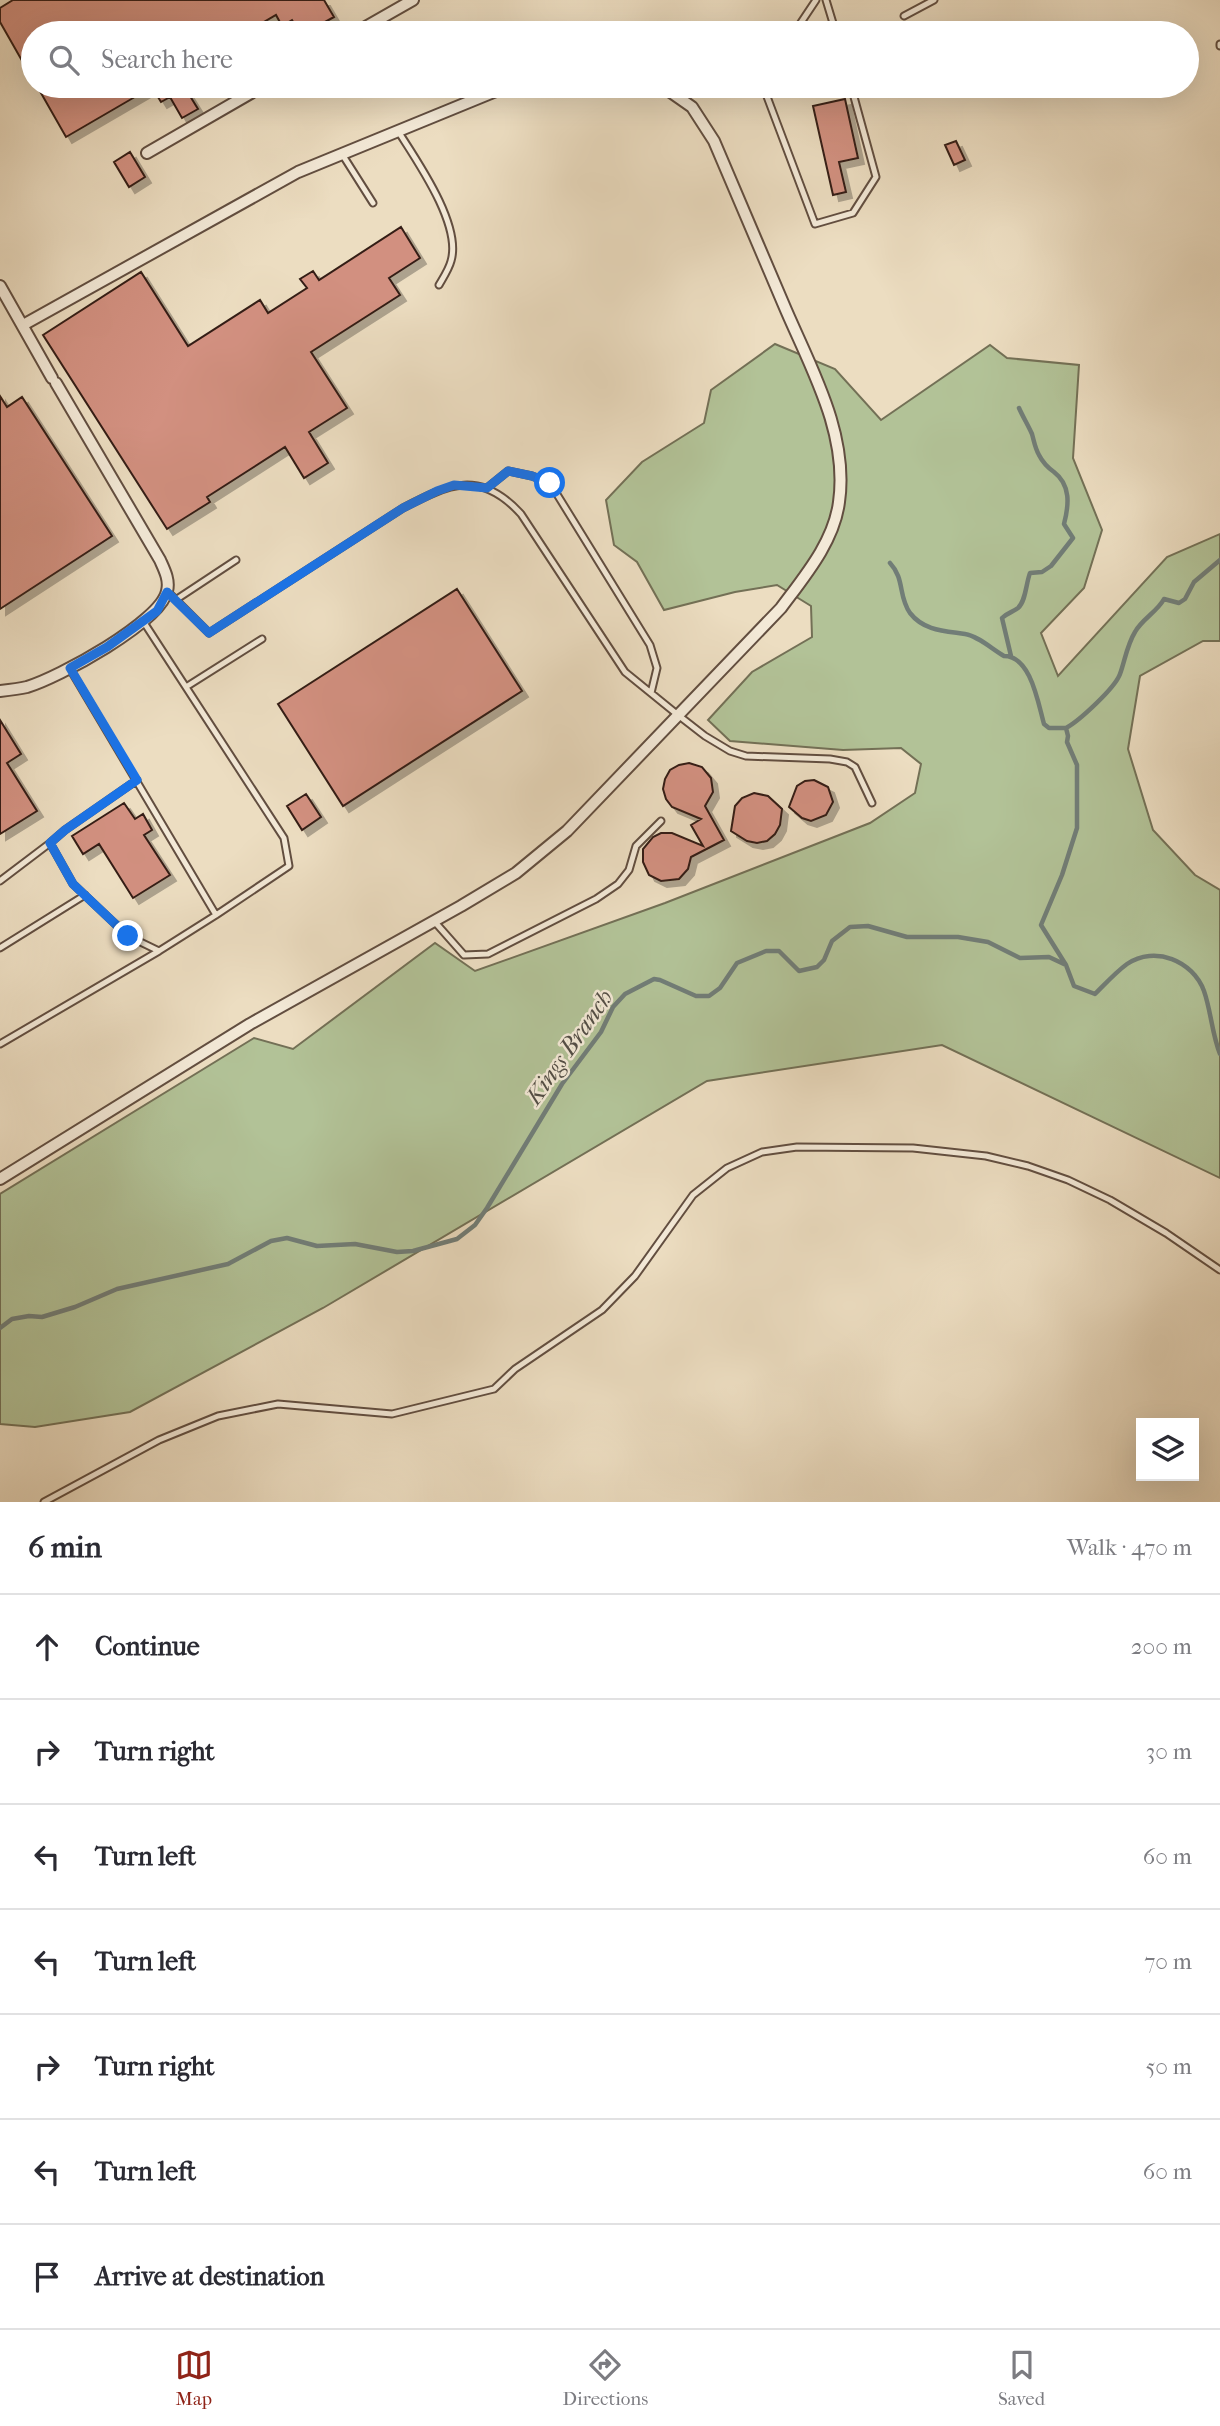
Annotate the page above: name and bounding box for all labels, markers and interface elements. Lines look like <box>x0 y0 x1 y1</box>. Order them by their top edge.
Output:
search box <box>21 21 1199 98</box>
icon: search <box>45 41 83 79</box>
text: Search here <box>101 44 233 75</box>
route start <box>534 467 565 498</box>
route end <box>112 920 143 951</box>
water label: Kings Branch <box>518 984 619 1111</box>
map controls <box>1136 1418 1199 1481</box>
button: layers <box>1136 1418 1199 1481</box>
text: 6 min <box>28 1530 102 1565</box>
text: Walk · 470 m <box>1067 1534 1192 1561</box>
icon: ahead <box>28 1628 66 1666</box>
text: Continue <box>95 1631 200 1662</box>
text: 200 m <box>1131 1633 1192 1660</box>
icon: right <box>28 1733 66 1771</box>
text: Turn right <box>95 1736 215 1767</box>
text: 30 m <box>1146 1738 1192 1765</box>
icon: left <box>28 1838 66 1876</box>
text: Turn left <box>95 1841 196 1872</box>
text: 60 m <box>1143 1843 1192 1870</box>
icon: left <box>28 1943 66 1981</box>
text: Turn left <box>95 1946 196 1977</box>
text: 70 m <box>1144 1948 1192 1975</box>
icon: right <box>28 2048 66 2086</box>
text: Turn right <box>95 2051 215 2082</box>
text: 50 m <box>1145 2053 1192 2080</box>
icon: left <box>28 2153 66 2191</box>
text: Turn left <box>95 2156 196 2187</box>
text: 60 m <box>1143 2158 1192 2185</box>
icon: arrive <box>28 2258 66 2296</box>
text: Arrive at destination <box>95 2261 325 2292</box>
tab: Map <box>175 2346 213 2410</box>
tab: Directions <box>563 2346 648 2410</box>
tab: Saved <box>998 2346 1045 2410</box>

